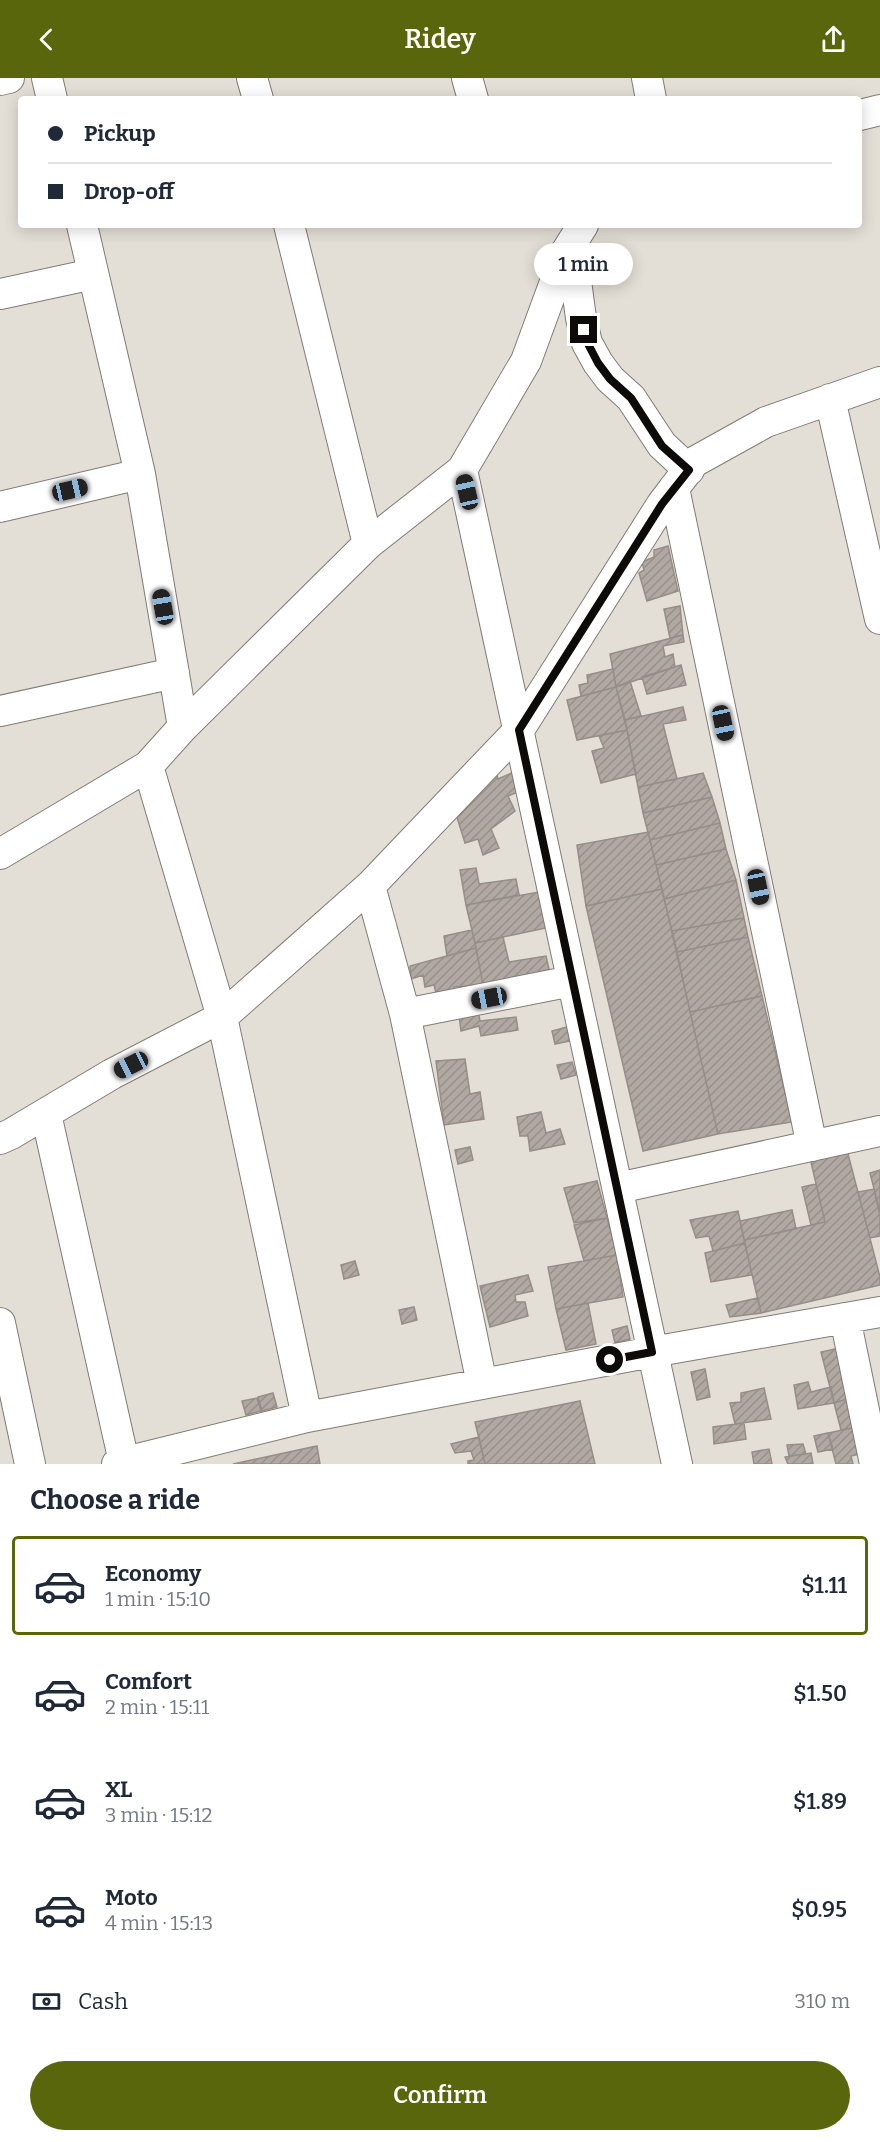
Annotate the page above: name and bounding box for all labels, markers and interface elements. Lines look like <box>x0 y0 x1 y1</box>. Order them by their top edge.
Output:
icon: back <box>30 23 63 56</box>
text: Ridey <box>404 23 476 55</box>
icon: share <box>817 23 850 56</box>
text: Pickup <box>84 120 156 147</box>
text: Drop-off <box>84 178 174 205</box>
callout: 1 min <box>534 243 634 285</box>
text: 1 min <box>558 252 609 276</box>
route end <box>570 316 597 343</box>
car <box>454 472 480 512</box>
car <box>50 477 90 503</box>
car <box>151 588 175 626</box>
car <box>710 704 736 742</box>
car <box>745 868 771 906</box>
car <box>470 986 508 1010</box>
car <box>111 1049 151 1081</box>
route start <box>596 1346 623 1373</box>
text: Choose a ride <box>30 1484 200 1516</box>
icon: car <box>33 1559 87 1613</box>
text: Economy <box>105 1560 201 1587</box>
text: $1.11 <box>801 1572 847 1599</box>
text: 1 min · 15:10 <box>105 1587 211 1611</box>
icon: car <box>33 1667 87 1721</box>
text: Comfort <box>105 1668 192 1695</box>
text: $1.50 <box>793 1680 847 1707</box>
text: 2 min · 15:11 <box>105 1695 209 1719</box>
icon: car <box>33 1775 87 1829</box>
text: XL <box>105 1776 132 1803</box>
text: $1.89 <box>793 1788 847 1815</box>
text: 3 min · 15:12 <box>105 1803 212 1827</box>
icon: car <box>33 1883 87 1937</box>
text: Moto <box>105 1884 158 1911</box>
text: $0.95 <box>791 1896 847 1923</box>
text: 4 min · 15:13 <box>105 1911 213 1935</box>
icon: cash <box>30 1985 63 2018</box>
text: Cash <box>78 1988 128 2015</box>
text: 310 m <box>795 1989 850 2013</box>
button: Confirm <box>30 2061 850 2130</box>

